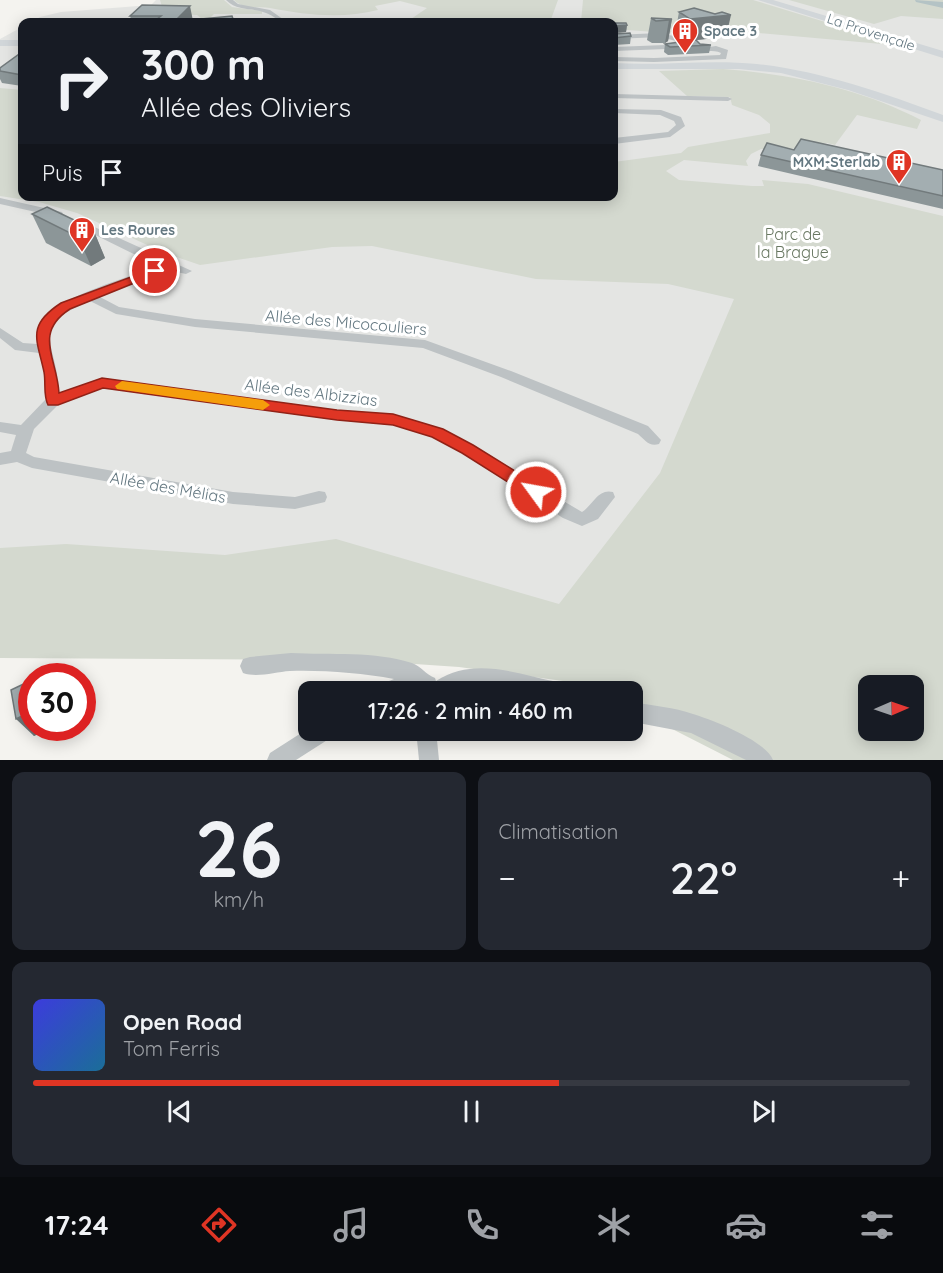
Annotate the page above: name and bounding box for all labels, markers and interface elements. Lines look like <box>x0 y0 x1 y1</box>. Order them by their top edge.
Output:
street label: La Provençale <box>825 9 917 55</box>
building icon: Space 3 <box>670 16 700 54</box>
place label: Space 3 <box>704 22 757 40</box>
text: 300 m <box>141 38 266 91</box>
icon: right <box>42 42 120 120</box>
text: Allée des Oliviers <box>141 90 351 124</box>
building icon: MXM-Sterlab <box>884 147 914 185</box>
place label: MXM-Sterlab <box>793 153 880 171</box>
icon: arrive <box>95 156 128 189</box>
text: Puis <box>42 159 83 187</box>
building icon: Les Roures <box>67 215 97 253</box>
place label: Les Roures <box>101 221 175 239</box>
park label: Parc de la Brague <box>757 224 829 262</box>
pin <box>129 245 180 296</box>
icon: arrive <box>138 254 171 287</box>
street label: Allée des Micocouliers <box>264 305 428 339</box>
street label: Allée des Albizzias <box>243 374 379 410</box>
position arrow <box>504 460 568 524</box>
street label: Allée des Mélias <box>109 467 227 507</box>
speed limit sign: 30 <box>18 663 96 741</box>
north arrow <box>858 675 924 741</box>
map controls <box>858 675 924 741</box>
text: 17:26 · 2 min · 460 m <box>368 697 573 725</box>
text: 26 <box>195 799 283 897</box>
text: Climatisation <box>499 819 618 844</box>
text: 22° <box>670 849 737 905</box>
text: − <box>499 857 516 898</box>
text: + <box>891 857 910 898</box>
text: km/h <box>213 887 264 912</box>
text: Open Road <box>123 1008 242 1036</box>
text: Tom Ferris <box>123 1036 220 1061</box>
icon: previous <box>163 1095 196 1128</box>
icon: pause <box>455 1095 488 1128</box>
icon: next <box>747 1095 780 1128</box>
icon: directions <box>198 1204 240 1246</box>
icon: music <box>330 1204 372 1246</box>
icon: phone <box>461 1204 503 1246</box>
icon: climate <box>593 1204 635 1246</box>
icon: car <box>725 1204 767 1246</box>
icon: filters <box>856 1204 898 1246</box>
text: 17:24 <box>45 1208 109 1242</box>

